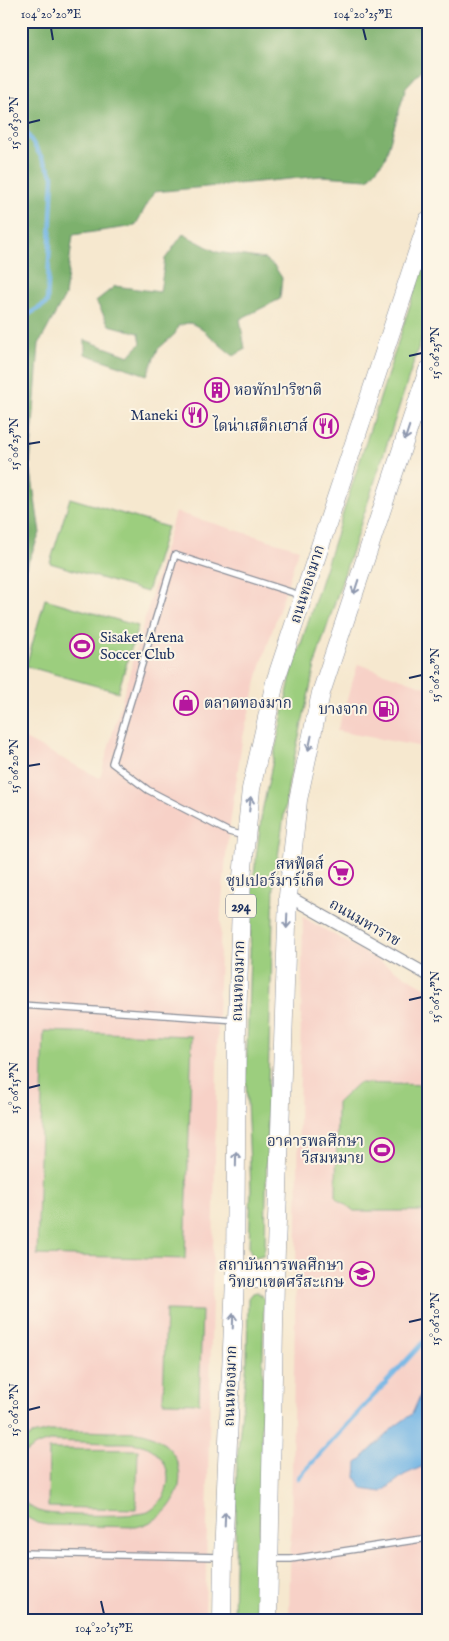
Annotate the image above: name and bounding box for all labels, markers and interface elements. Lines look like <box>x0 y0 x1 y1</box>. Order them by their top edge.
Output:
text: 104°20'20"E <box>21 7 81 22</box>
text: 104°20'25"E <box>333 7 393 22</box>
text: 15°06'30"N <box>7 96 22 150</box>
text: 15°06'25"N <box>428 326 443 380</box>
building icon: หอพักปาริชาติ <box>204 377 230 403</box>
place label: หอพักปาริชาติ <box>234 381 322 400</box>
restaurant icon: Maneki <box>182 402 208 428</box>
place label: Maneki <box>130 406 178 425</box>
restaurant icon: ไดน่าเสต็กเฮาส์ <box>313 413 339 439</box>
place label: ไดน่าเสต็กเฮาส์ <box>212 415 308 436</box>
text: 15°06'25"N <box>7 417 22 471</box>
one-way arrow <box>402 424 411 440</box>
street label: ถนนทองมาก <box>286 543 329 626</box>
one-way arrow <box>350 579 360 595</box>
place label: Sisaket Arena Soccer Club <box>100 628 184 664</box>
sports icon: Sisaket Arena Soccer Club <box>69 633 95 659</box>
text: 15°06'20"N <box>428 647 443 702</box>
shop icon: ตลาดทองมาก <box>173 690 199 716</box>
place label: ตลาดทองมาก <box>204 694 292 713</box>
fuel station icon: บางจาก <box>373 696 399 722</box>
place label: บางจาก <box>319 700 368 719</box>
one-way arrow <box>305 734 314 750</box>
text: 15°06'20"N <box>7 738 22 793</box>
one-way arrow <box>245 797 255 813</box>
place label: สหฟู้ดส์ ซุปเปอร์มาร์เก็ต <box>226 854 324 892</box>
supermarket icon: สหฟู้ดส์ ซุปเปอร์มาร์เก็ต <box>328 860 354 886</box>
road number: 294 <box>226 894 256 918</box>
street label: ถนนมหาราช <box>326 894 404 950</box>
one-way arrow <box>282 912 292 929</box>
street label: ถนนทองมาก <box>228 940 249 1022</box>
text: 15°06'15"N <box>428 970 443 1023</box>
text: 15°06'15"N <box>7 1061 22 1114</box>
place label: อาคารพลศึกษา วีสมหมาย <box>267 1132 364 1168</box>
sports icon: อาคารพลศึกษา วีสมหมาย <box>369 1137 395 1163</box>
one-way arrow <box>231 1151 241 1168</box>
place label: สถาบันการพลศึกษา วิทยาเขตศรีสะเกษ <box>219 1256 345 1292</box>
school or university icon: สถาบันการพลศึกษา วิทยาเขตศรีสะเกษ <box>349 1261 375 1287</box>
text: 15°06'10"N <box>428 1292 443 1346</box>
one-way arrow <box>228 1313 238 1330</box>
street label: ถนนทองมาก <box>220 1345 241 1427</box>
text: 15°06'10"N <box>7 1383 22 1437</box>
one-way arrow <box>220 1511 229 1527</box>
text: 104°20'15"E <box>75 1621 133 1636</box>

